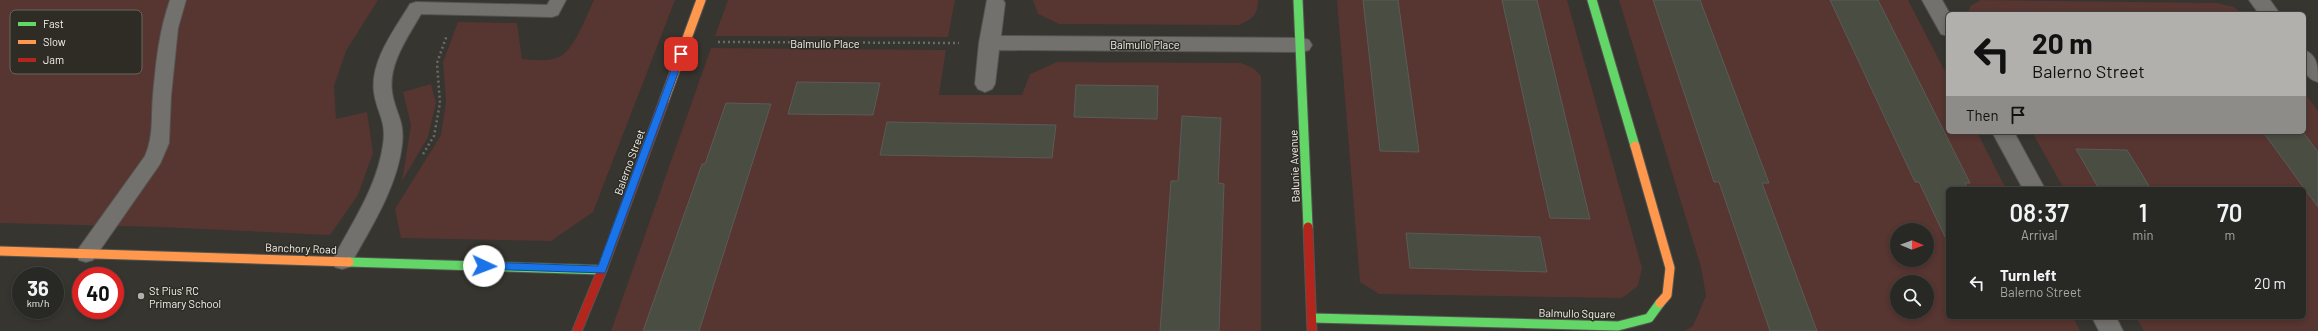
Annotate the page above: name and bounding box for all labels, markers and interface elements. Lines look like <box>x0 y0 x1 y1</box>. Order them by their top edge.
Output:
legend <box>10 10 142 74</box>
text: Fast <box>43 17 64 30</box>
text: 20 m <box>2032 26 2093 60</box>
icon: left <box>1966 28 2018 80</box>
text: Slow <box>43 35 66 48</box>
pin <box>664 37 698 71</box>
street label: Balmullo Place <box>790 37 860 50</box>
street label: Balmullo Place <box>1110 38 1180 51</box>
icon: arrive <box>670 43 692 65</box>
text: Jam <box>43 53 64 66</box>
text: Balerno Street <box>2032 60 2145 82</box>
icon: arrive <box>2007 104 2029 126</box>
text: Then <box>1966 106 1999 124</box>
street label: Balerno Street <box>611 127 647 197</box>
street label: Balunie Avenue <box>1286 129 1302 203</box>
text: 08:37 <box>2010 198 2069 227</box>
text: 1 <box>2139 198 2147 227</box>
text: 70 <box>2217 198 2242 227</box>
north arrow <box>1890 223 1934 267</box>
map controls <box>1890 223 1934 319</box>
text: Arrival <box>2021 227 2057 243</box>
text: min <box>2132 227 2154 243</box>
text: m <box>2224 227 2235 243</box>
street label: Banchory Road <box>265 240 337 256</box>
position arrow <box>463 245 505 287</box>
text: Turn left <box>2000 266 2056 284</box>
speed limit sign: 40 <box>72 267 124 319</box>
icon: left <box>1966 272 1988 294</box>
text: 20 m <box>2254 274 2286 292</box>
button: search <box>1890 275 1934 319</box>
text: 36 <box>27 276 49 300</box>
place label: St Pius' RC Primary School <box>149 284 221 310</box>
text: Balerno Street <box>2000 284 2081 300</box>
marker: St Pius' RC Primary School <box>136 291 146 301</box>
text: km/h <box>27 297 49 309</box>
street label: Balmullo Square <box>1538 306 1616 320</box>

